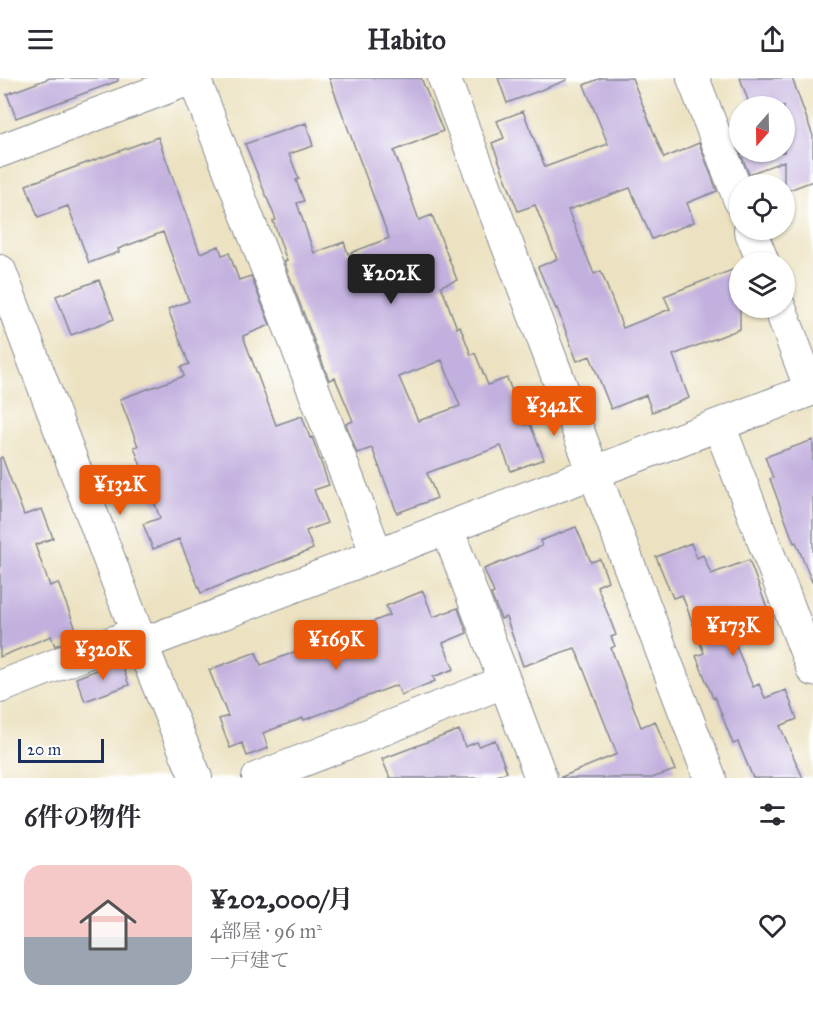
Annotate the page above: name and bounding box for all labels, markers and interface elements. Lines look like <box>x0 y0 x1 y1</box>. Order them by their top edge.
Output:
icon: menu <box>24 23 57 56</box>
text: Habito <box>367 23 446 56</box>
icon: share <box>756 23 789 56</box>
north arrow <box>729 96 795 162</box>
map controls <box>729 96 795 318</box>
button: locate <box>729 174 795 240</box>
button: layers <box>729 252 795 318</box>
pin: ¥202K <box>349 254 433 305</box>
text: ¥202K <box>362 261 420 285</box>
pin: ¥342K <box>512 386 596 437</box>
text: ¥342K <box>526 393 582 417</box>
pin: ¥132K <box>78 465 162 516</box>
text: ¥132K <box>93 472 147 496</box>
pin: ¥173K <box>691 606 775 657</box>
text: ¥173K <box>706 613 760 637</box>
pin: ¥169K <box>294 620 378 671</box>
text: ¥169K <box>308 627 364 651</box>
pin: ¥320K <box>61 630 145 681</box>
text: ¥320K <box>75 637 131 661</box>
scale bar <box>18 736 104 764</box>
text: 20 m <box>27 740 61 759</box>
icon: filters <box>756 798 789 831</box>
text: 6件の物件 <box>24 801 141 833</box>
text: ¥202,000/月 <box>210 883 354 915</box>
icon: home <box>72 889 144 961</box>
icon: heart <box>756 909 789 942</box>
text: 4部屋 · 96 m² <box>210 919 322 943</box>
text: 一戸建て <box>210 948 290 972</box>

